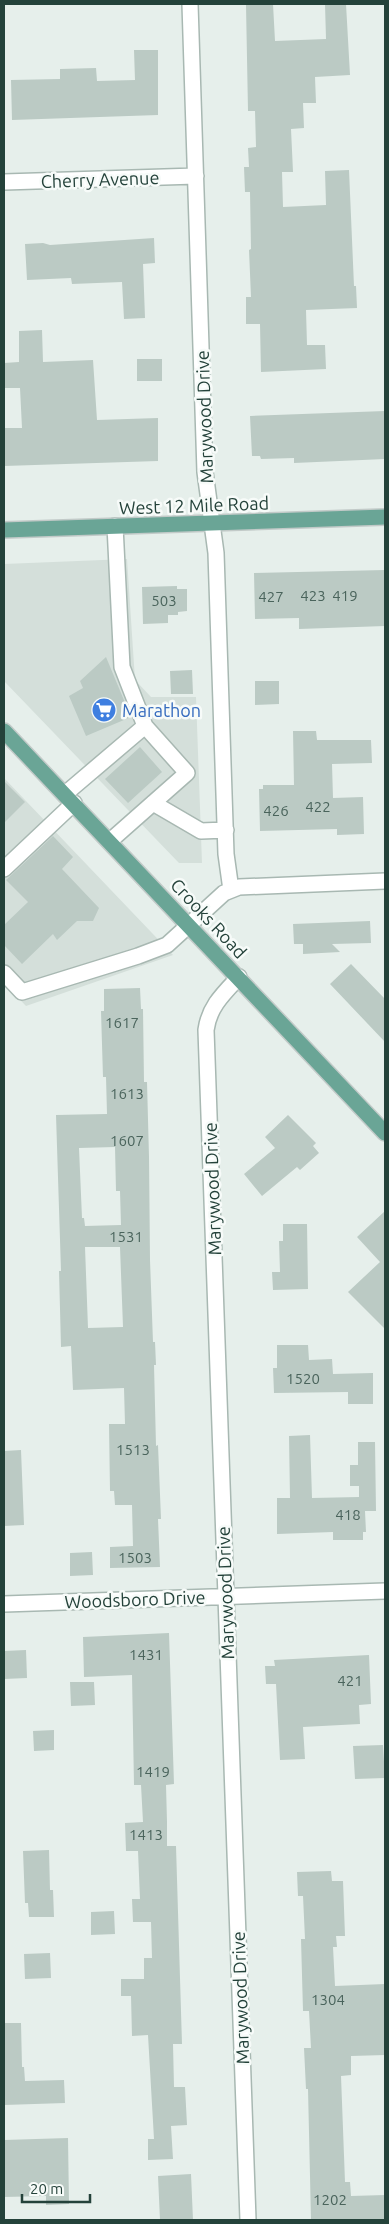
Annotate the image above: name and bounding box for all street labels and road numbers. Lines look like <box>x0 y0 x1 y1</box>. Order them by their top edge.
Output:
street label: Cherry Avenue <box>40 167 160 191</box>
street label: Marywood Drive <box>192 350 216 484</box>
street label: West 12 Mile Road <box>119 492 269 518</box>
street label: Crooks Road <box>167 874 251 962</box>
street label: Marywood Drive <box>200 1122 224 1256</box>
street label: Marywood Drive <box>213 1526 237 1660</box>
street label: Woodsboro Drive <box>64 1587 206 1611</box>
street label: Marywood Drive <box>228 1931 252 2065</box>

